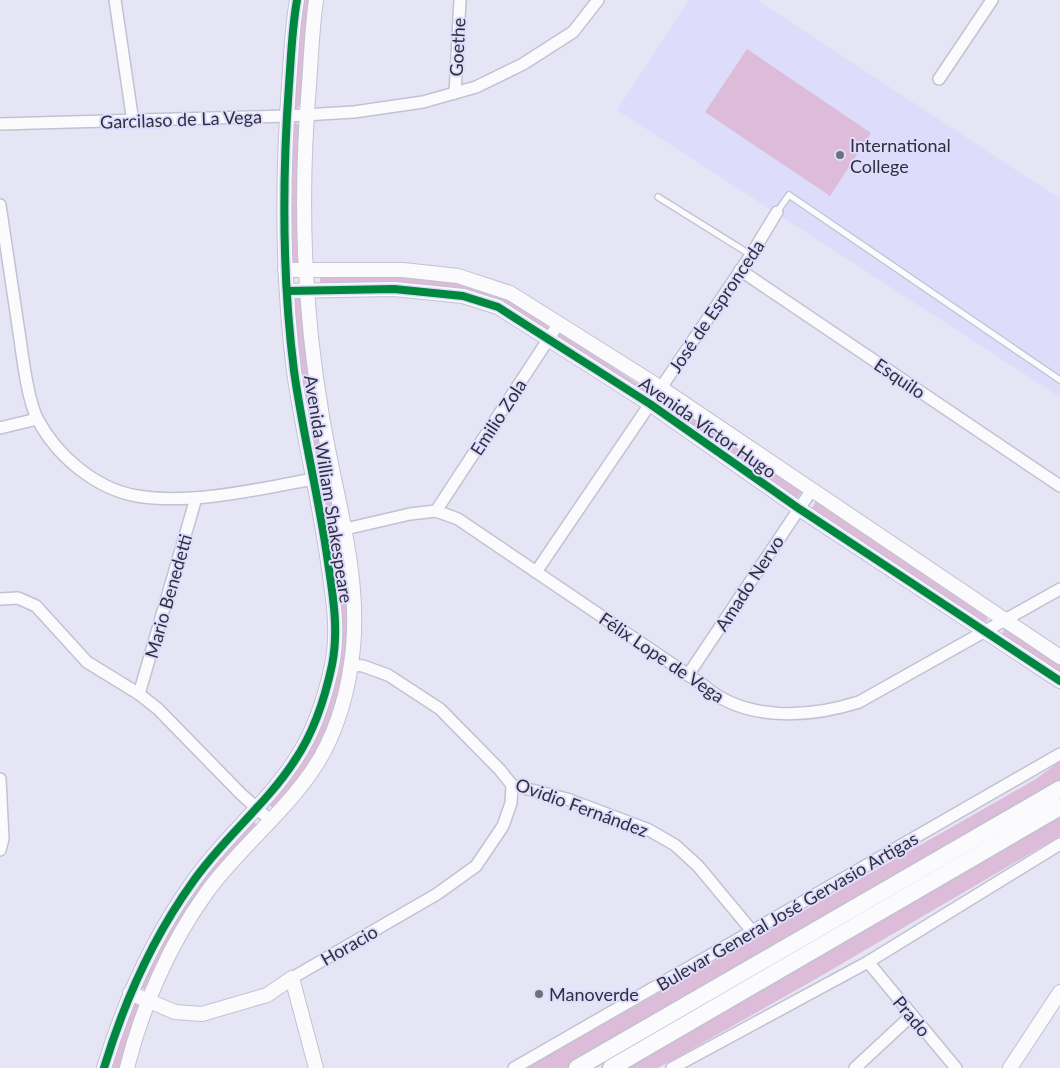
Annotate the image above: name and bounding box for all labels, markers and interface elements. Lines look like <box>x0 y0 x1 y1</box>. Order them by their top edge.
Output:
street label: Goethe <box>444 17 470 77</box>
street label: Garcilaso de La Vega <box>100 105 262 133</box>
place label: International College <box>850 134 951 177</box>
marker: International College <box>834 149 846 161</box>
street label: José de Espronceda <box>664 236 768 376</box>
street label: Esquilo <box>870 353 930 403</box>
street label: Avenida Víctor Hugo <box>635 371 781 483</box>
street label: Avenida William Shakespeare <box>300 373 358 605</box>
street label: Emilio Zola <box>465 375 531 459</box>
street label: Mario Benedetti <box>140 531 196 661</box>
street label: Amado Nervo <box>710 531 788 635</box>
street label: Félix Lope de Vega <box>595 607 729 707</box>
street label: Ovidio Fernández <box>513 773 651 841</box>
street label: Bulevar General José Gervasio Artigas <box>652 827 922 995</box>
street label: Horacio <box>317 920 381 970</box>
place label: Manoverde <box>549 983 639 1005</box>
marker: Manoverde <box>533 988 545 1000</box>
street label: Prado <box>889 991 935 1041</box>

